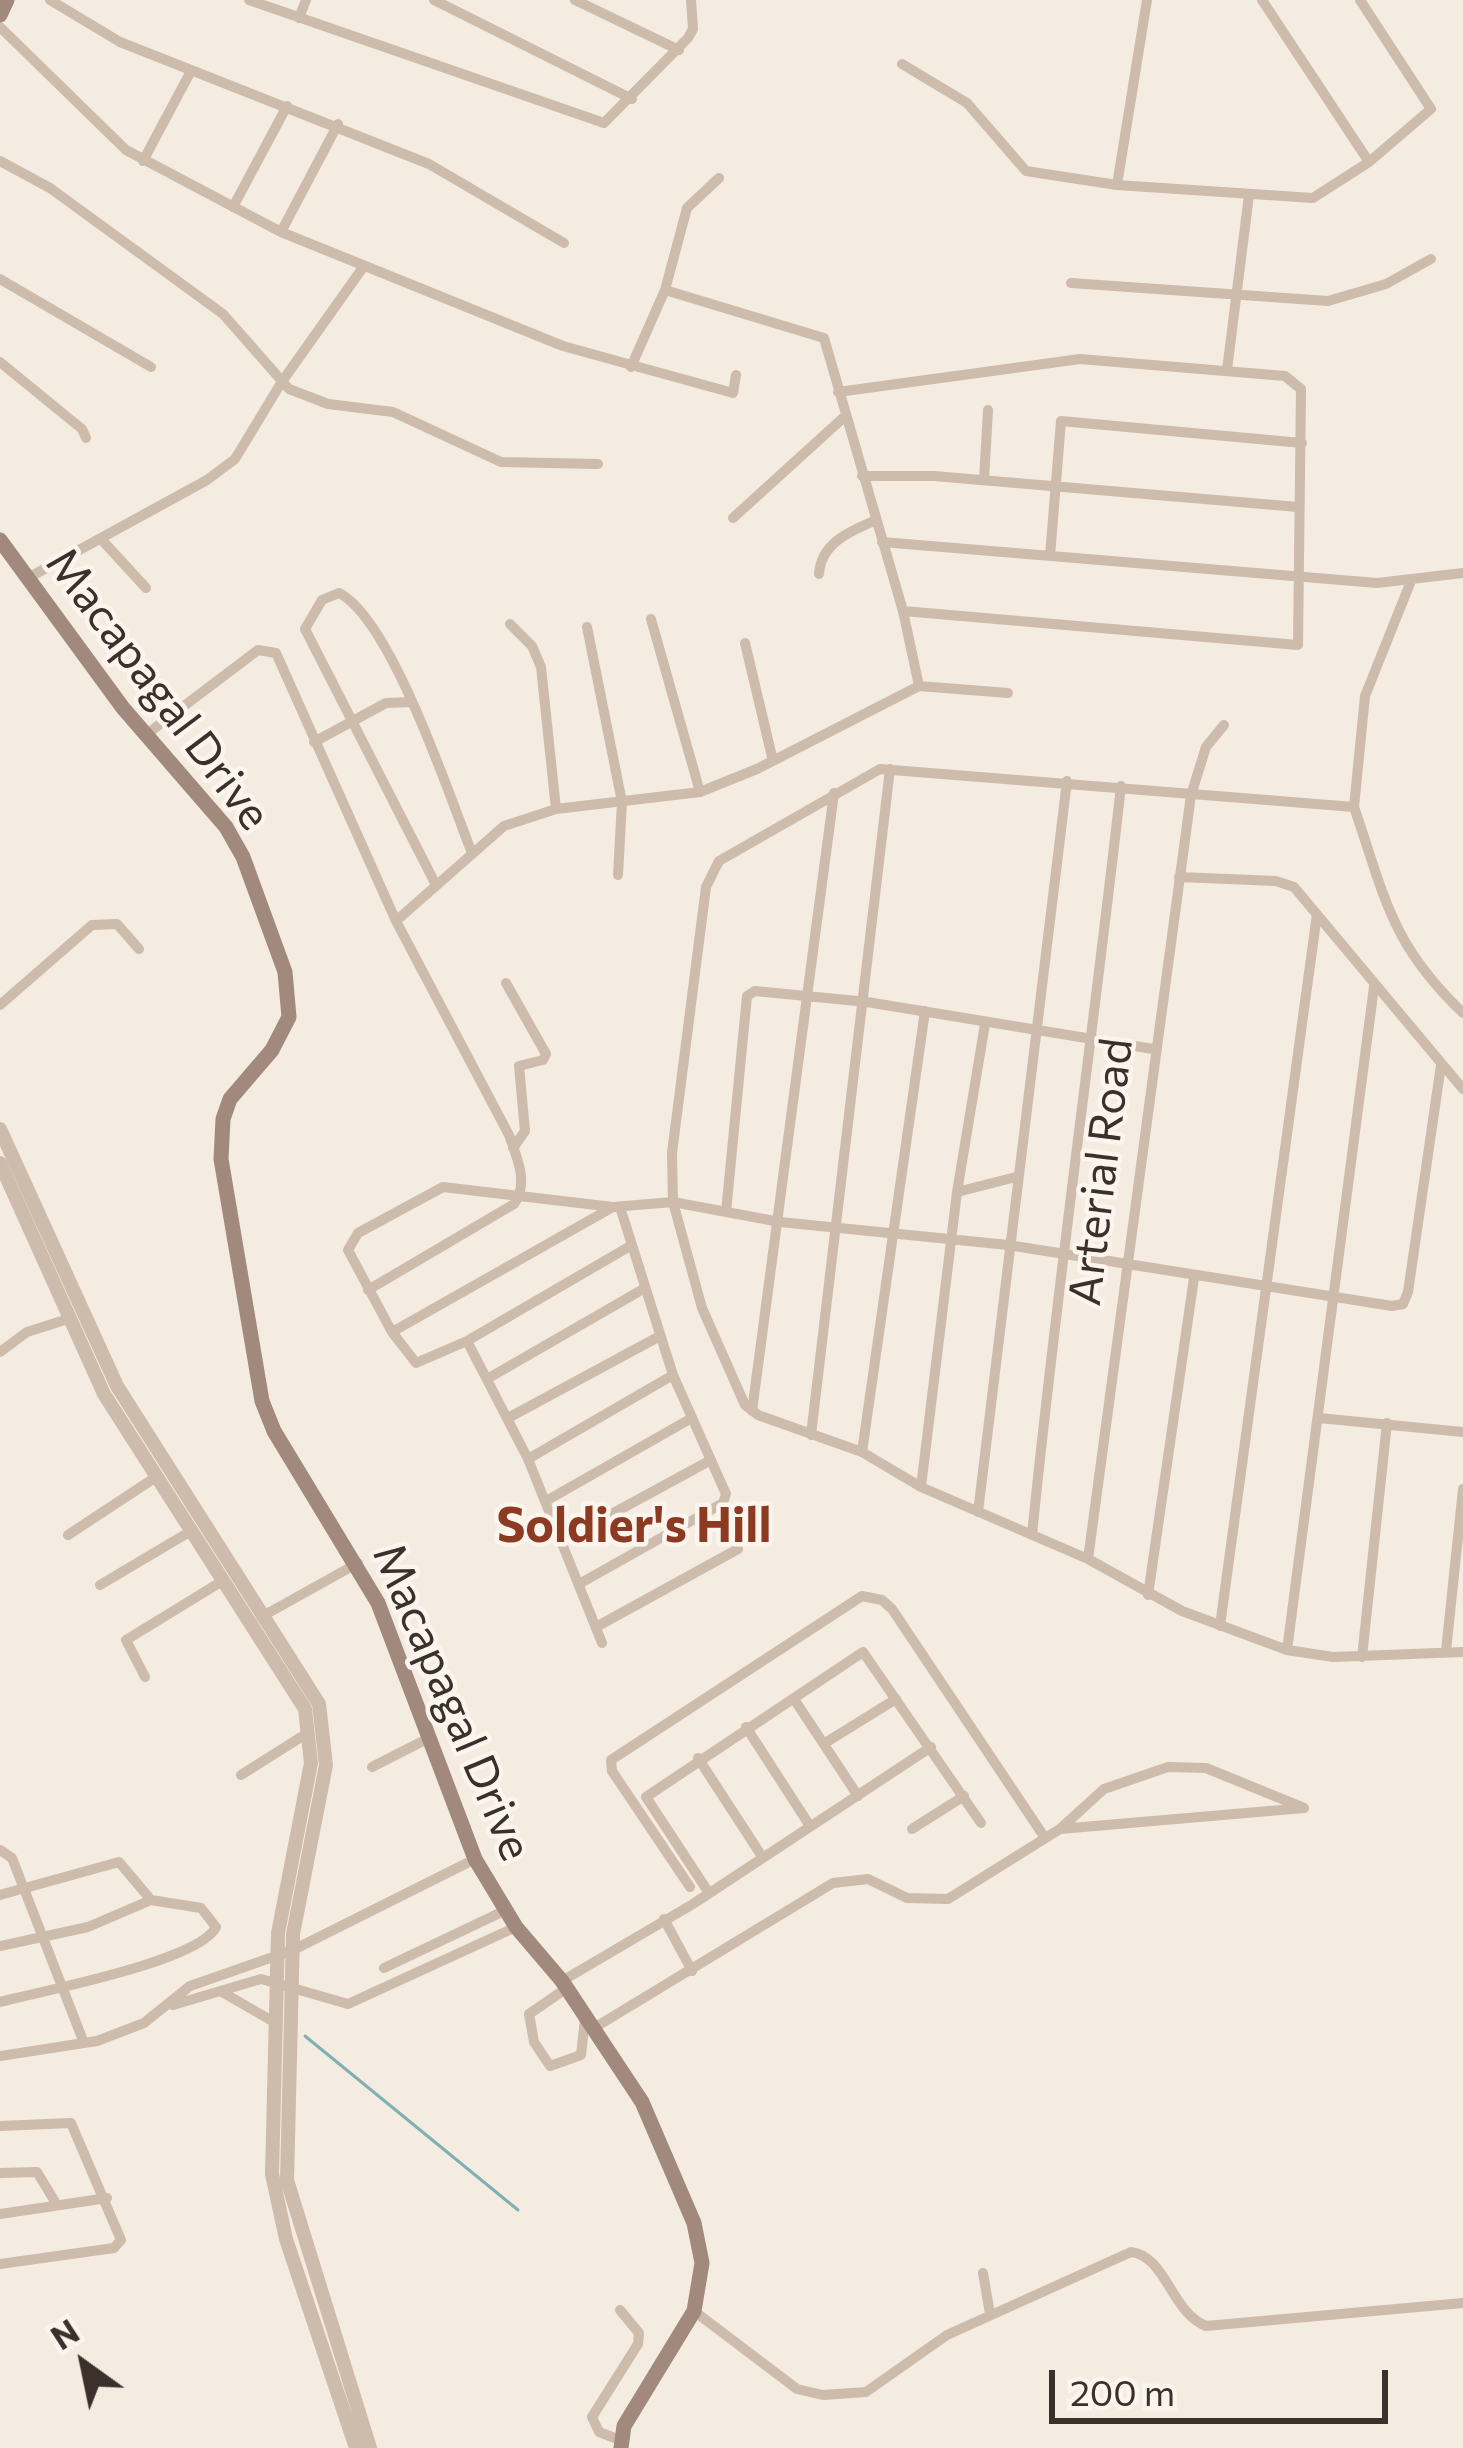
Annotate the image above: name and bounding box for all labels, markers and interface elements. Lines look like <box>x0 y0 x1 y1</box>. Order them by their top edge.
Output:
street label: Macapagal Drive <box>35 538 281 840</box>
street label: Arterial Road <box>1058 1035 1144 1309</box>
district label: Soldier's Hill <box>496 1497 772 1555</box>
street label: Macapagal Drive <box>361 1536 543 1868</box>
north arrow <box>24 2304 144 2424</box>
text: N <box>43 2309 86 2357</box>
scale bar <box>1055 2346 1394 2420</box>
text: 200 m <box>1070 2369 1175 2413</box>

